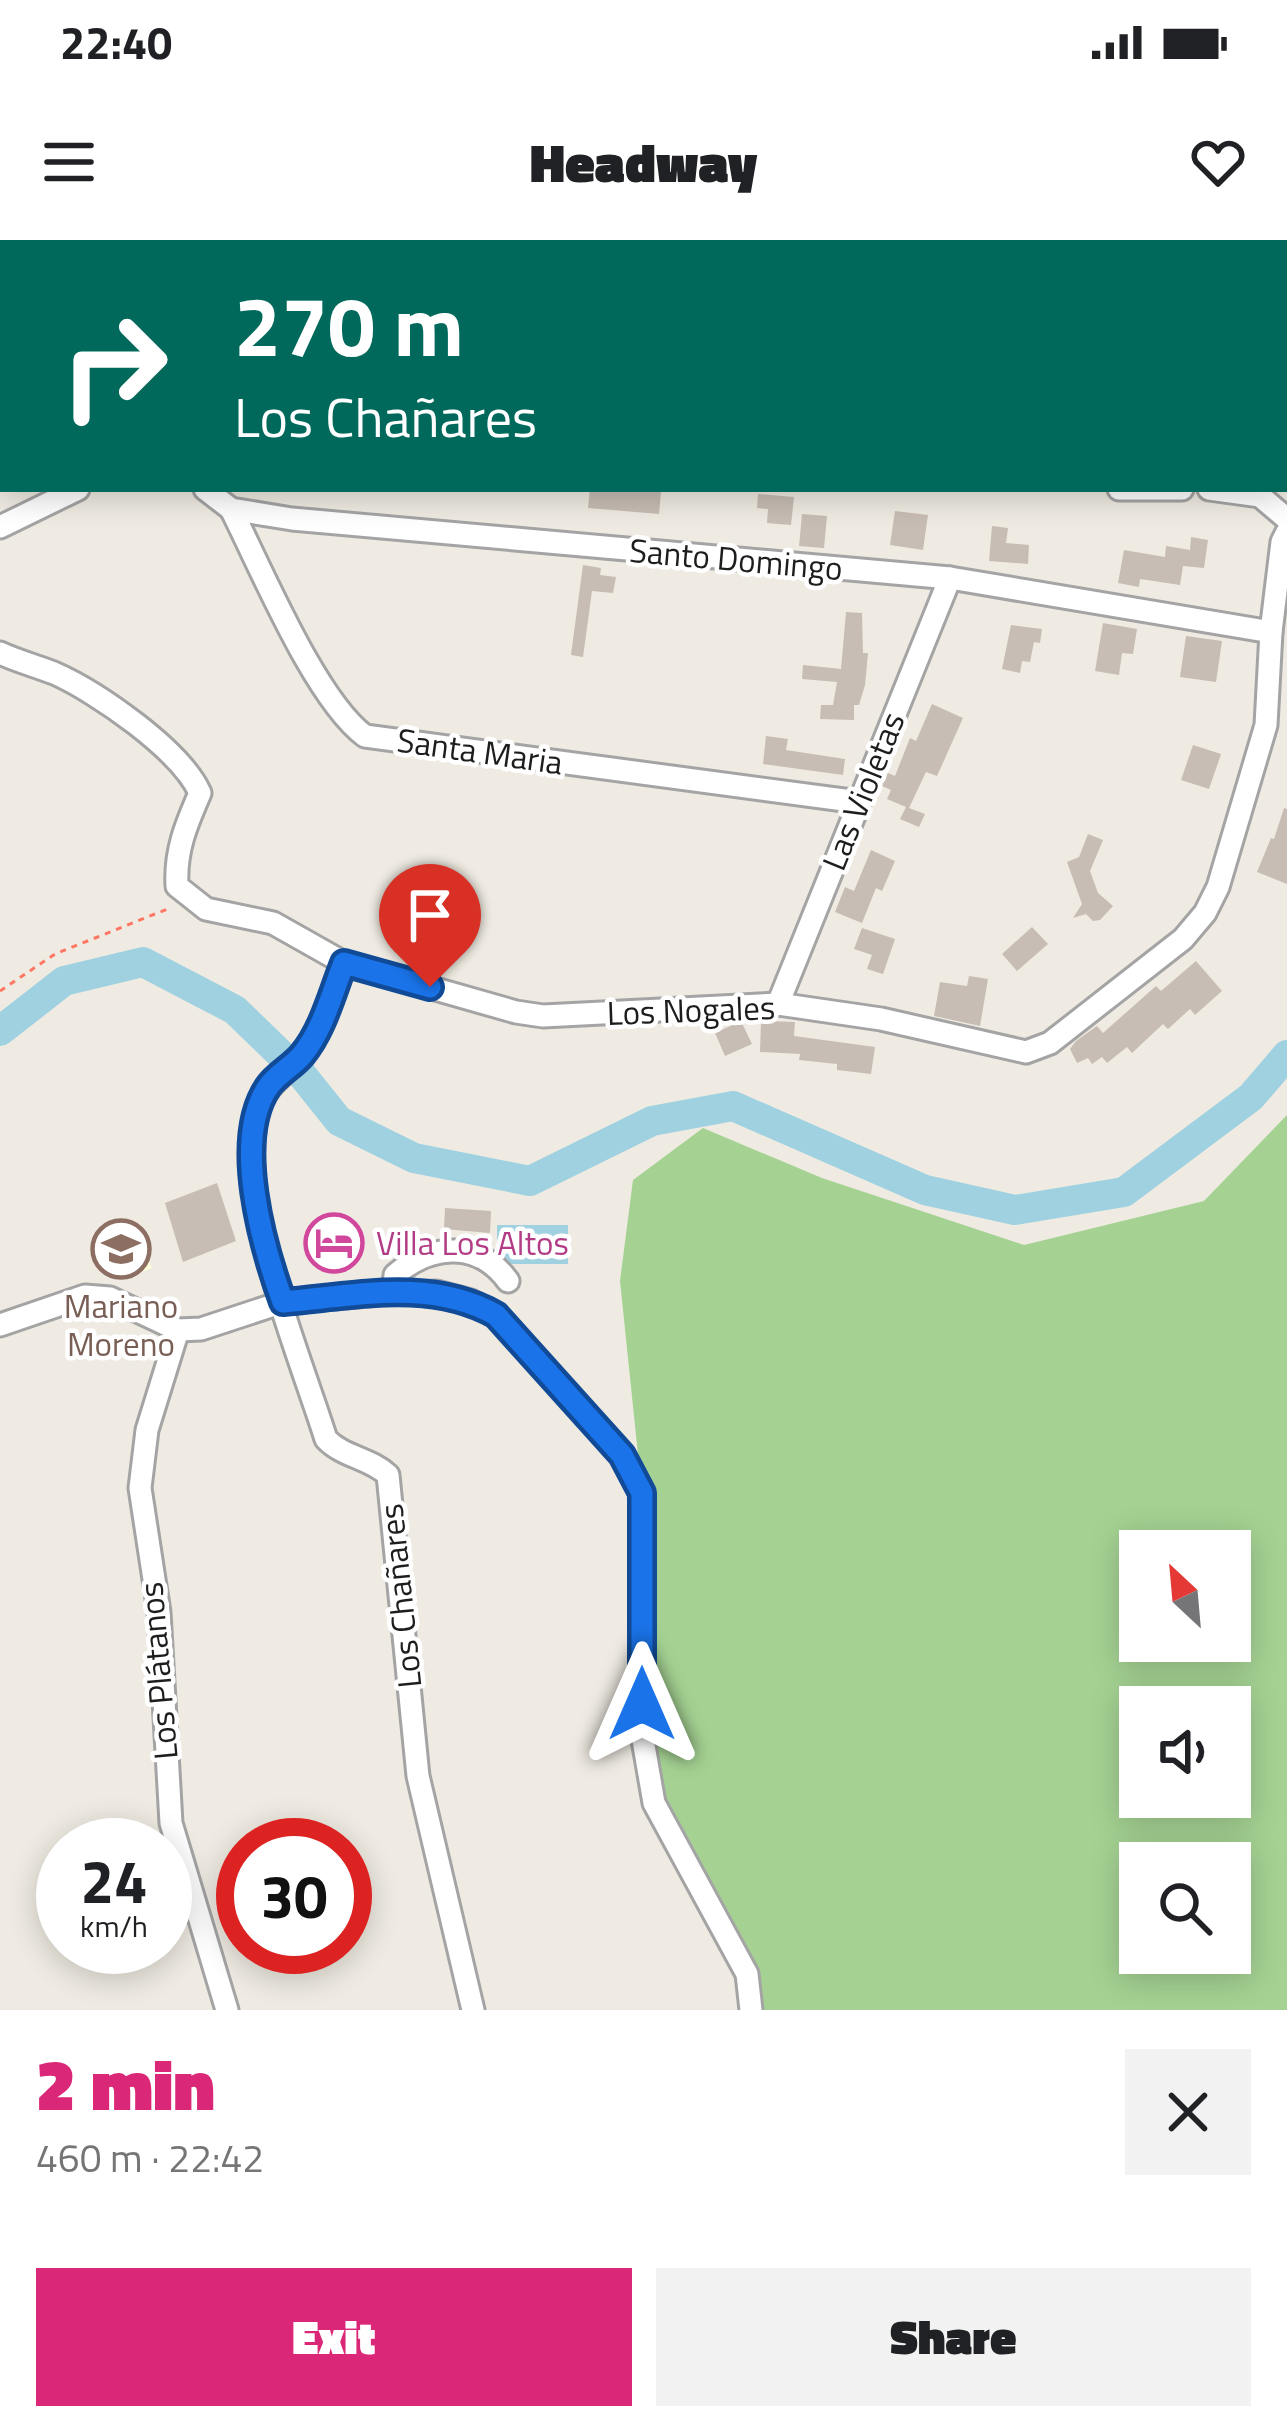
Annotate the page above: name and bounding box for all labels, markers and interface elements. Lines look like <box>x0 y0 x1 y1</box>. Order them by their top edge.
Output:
text: 22:40 <box>60 8 172 76</box>
text: Headway <box>530 121 757 203</box>
icon: menu <box>36 129 102 195</box>
icon: heart <box>1185 129 1251 195</box>
text: 270 m <box>234 261 464 389</box>
icon: right <box>36 288 192 444</box>
text: Los Chañares <box>234 376 537 458</box>
street label: Santo Domingo <box>627 525 845 593</box>
street label: Las Violetas <box>809 704 917 878</box>
street label: Santa Maria <box>394 715 566 787</box>
pin <box>379 864 481 987</box>
icon: arrive <box>397 882 463 948</box>
street label: Los Nogales <box>606 982 776 1038</box>
hotel icon: Villa Los Altos <box>303 1212 365 1274</box>
school or university icon: Mariano Moreno <box>90 1218 152 1280</box>
place label: Villa Los Altos <box>376 1218 569 1268</box>
place label: Mariano Moreno <box>64 1281 178 1369</box>
street label: Los Chañares <box>365 1501 435 1691</box>
north arrow <box>1119 1530 1251 1662</box>
map controls <box>1119 1530 1251 1974</box>
street label: Los Plátanos <box>125 1580 191 1762</box>
position arrow <box>579 1641 705 1767</box>
button: sound <box>1119 1686 1251 1818</box>
speed limit sign: 30 <box>216 1818 372 1974</box>
text: 24 <box>80 1835 148 1926</box>
button: search <box>1119 1842 1251 1974</box>
text: km/h <box>80 1903 148 1949</box>
text: 2 min <box>36 2028 215 2138</box>
button: close <box>1125 2049 1251 2175</box>
text: 460 m · 22:42 <box>36 2128 264 2187</box>
button: Exit <box>36 2268 632 2406</box>
button: Share <box>656 2268 1251 2406</box>

